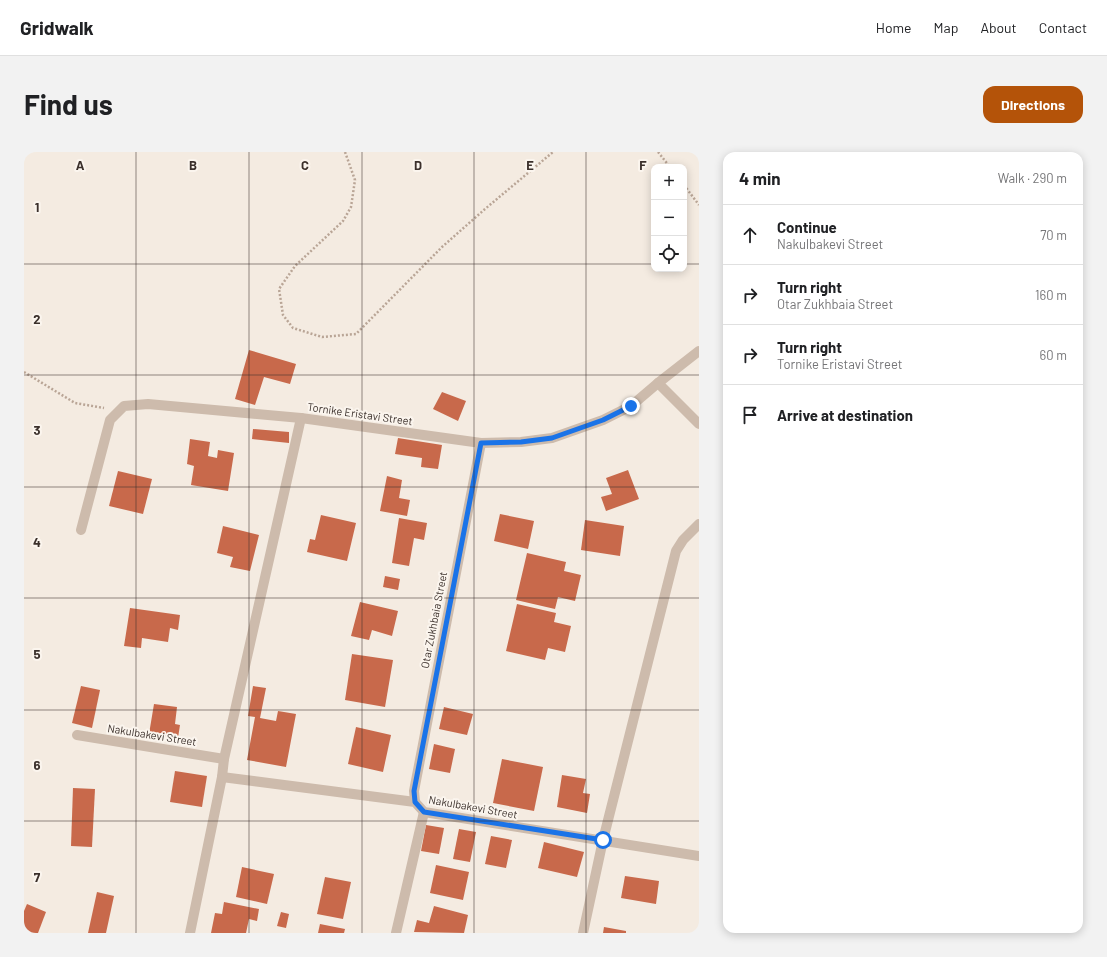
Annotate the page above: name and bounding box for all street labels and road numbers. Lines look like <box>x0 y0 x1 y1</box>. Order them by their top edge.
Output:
street label: Tornike Eristavi Street <box>307 400 414 427</box>
street label: Otar Zukhbaia Street <box>418 570 449 669</box>
street label: Nakulbakevi Street <box>107 721 198 748</box>
street label: Nakulbakevi Street <box>428 792 518 821</box>

